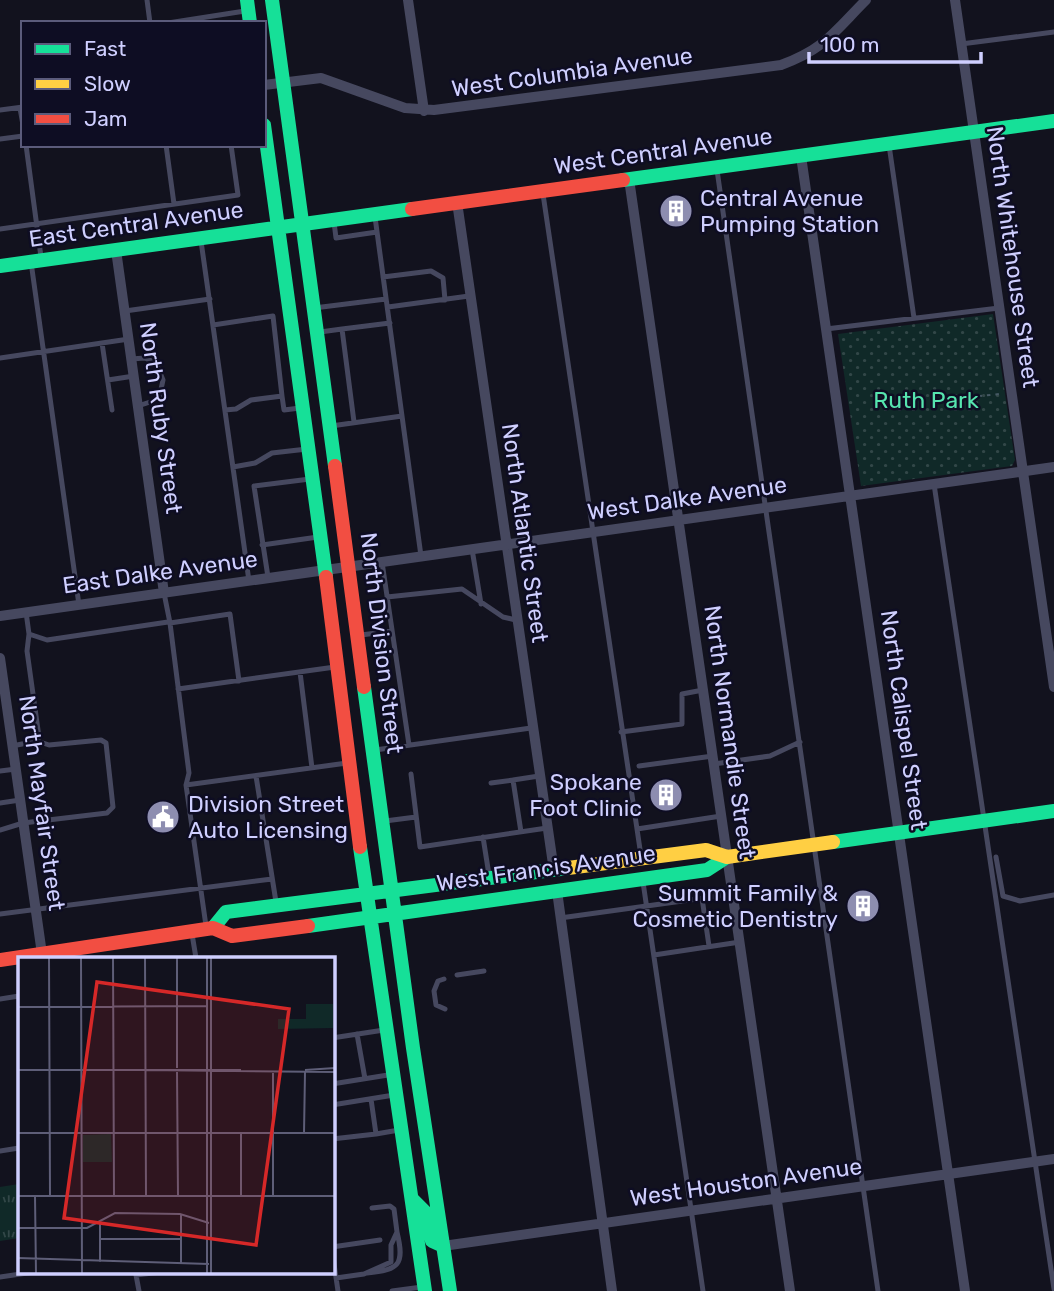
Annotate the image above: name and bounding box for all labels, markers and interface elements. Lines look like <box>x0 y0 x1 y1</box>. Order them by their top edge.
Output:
legend <box>21 21 266 147</box>
scale bar <box>809 21 981 65</box>
text: 100 m <box>820 32 879 57</box>
text: Fast <box>84 36 126 61</box>
street label: West Columbia Avenue <box>450 41 694 103</box>
text: Slow <box>84 71 131 96</box>
text: Jam <box>84 106 128 131</box>
street label: West Central Avenue <box>552 122 774 180</box>
street label: North Whitehouse Street <box>981 124 1045 390</box>
place label: Central Avenue Pumping Station <box>700 184 879 238</box>
building icon: Central Avenue Pumping Station <box>657 192 695 230</box>
street label: East Central Avenue <box>27 195 245 253</box>
street label: North Ruby Street <box>134 321 188 515</box>
park label: Ruth Park <box>873 386 979 414</box>
street label: North Atlantic Street <box>496 422 554 644</box>
street label: West Dalke Avenue <box>585 470 789 526</box>
street label: North Division Street <box>355 531 409 755</box>
street label: East Dalke Avenue <box>61 544 259 600</box>
street label: North Normandie Street <box>698 603 762 861</box>
street label: North Calispel Street <box>875 608 933 832</box>
street label: North Mayfair Street <box>13 693 71 913</box>
place label: Spokane Foot Clinic <box>529 768 642 822</box>
building icon: Spokane Foot Clinic <box>647 776 685 814</box>
place label: Division Street Auto Licensing <box>188 790 348 844</box>
public building icon: Division Street Auto Licensing <box>144 798 182 836</box>
street label: West Francis Avenue <box>435 839 657 897</box>
place label: Summit Family & Cosmetic Dentistry <box>632 879 838 933</box>
building icon: Summit Family & Cosmetic Dentistry <box>844 887 882 925</box>
inset map <box>18 957 334 1274</box>
street label: West Houston Avenue <box>628 1152 864 1212</box>

